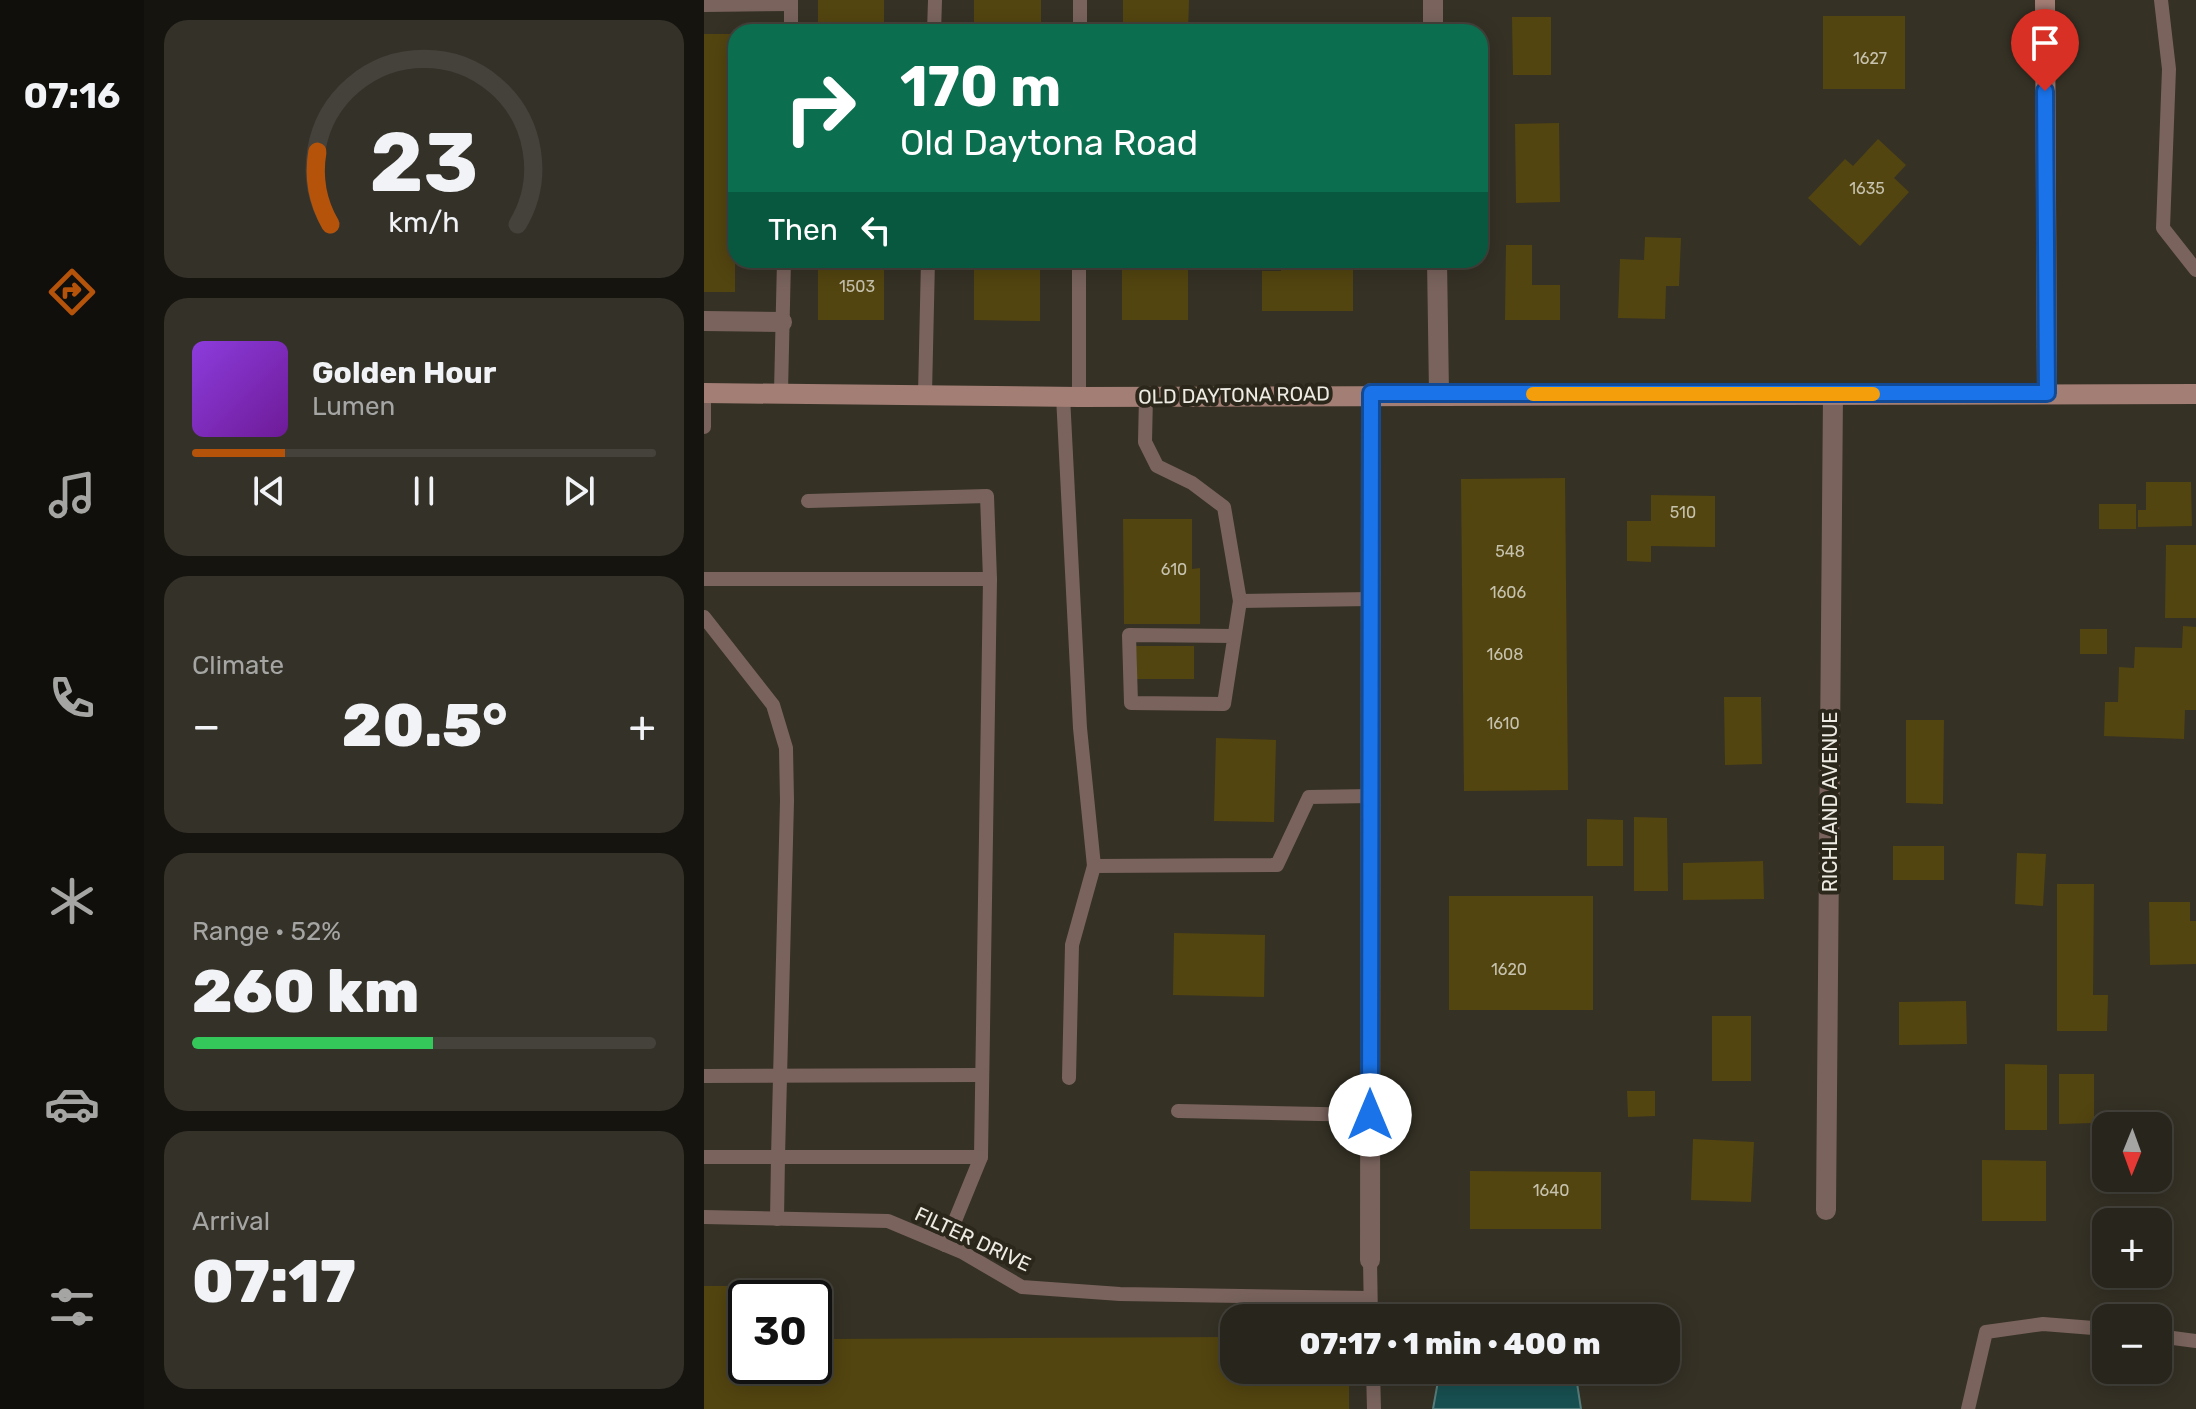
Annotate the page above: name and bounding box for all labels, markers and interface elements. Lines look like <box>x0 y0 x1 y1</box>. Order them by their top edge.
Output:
pin <box>2011 9 2079 91</box>
icon: arrive <box>2023 21 2067 65</box>
house number: 1627 <box>1853 49 1887 68</box>
text: 170 m <box>900 54 1061 120</box>
icon: right <box>768 56 872 160</box>
text: 07:16 <box>24 74 120 117</box>
text: 23 <box>370 112 478 211</box>
text: Old Daytona Road <box>900 121 1198 164</box>
house number: 1635 <box>1849 179 1885 198</box>
text: km/h <box>388 205 460 239</box>
icon: left <box>854 208 898 252</box>
text: Then <box>768 212 838 248</box>
icon: directions <box>44 264 100 320</box>
house number: 1503 <box>839 277 875 296</box>
text: Golden Hour <box>312 355 496 391</box>
street label: OLD DAYTONA ROAD <box>1138 381 1330 409</box>
text: Lumen <box>312 391 395 422</box>
icon: music <box>44 467 100 523</box>
icon: previous <box>247 469 291 513</box>
icon: pause <box>402 469 446 513</box>
icon: next <box>557 469 601 513</box>
house number: 510 <box>1670 503 1696 522</box>
house number: 548 <box>1495 542 1525 561</box>
house number: 610 <box>1161 560 1187 579</box>
house number: 1606 <box>1490 583 1526 602</box>
house number: 1608 <box>1487 645 1523 664</box>
text: Climate <box>192 650 284 681</box>
icon: phone <box>44 670 100 726</box>
text: 20.5° <box>342 690 507 761</box>
text: − <box>192 700 221 752</box>
text: + <box>629 700 656 752</box>
street label: RICHLAND AVENUE <box>1818 712 1842 892</box>
house number: 1610 <box>1486 714 1520 733</box>
icon: climate <box>44 873 100 929</box>
text: Range · 52% <box>192 916 341 947</box>
text: 260 km <box>192 956 419 1027</box>
house number: 1620 <box>1491 960 1527 979</box>
position arrow <box>1328 1073 1412 1157</box>
icon: car <box>44 1076 100 1132</box>
north arrow <box>2092 1112 2172 1192</box>
map controls <box>2092 1112 2172 1384</box>
house number: 1640 <box>1533 1181 1569 1200</box>
street label: FILTER DRIVE <box>911 1202 1035 1276</box>
text: Arrival <box>192 1206 270 1237</box>
button: + <box>2092 1208 2172 1288</box>
text: 07:17 <box>192 1246 356 1317</box>
icon: filters <box>44 1279 100 1335</box>
speed limit sign: 30 <box>728 1280 832 1384</box>
button: − <box>2092 1304 2172 1384</box>
text: 07:17 · 1 min · 400 m <box>1299 1326 1601 1362</box>

